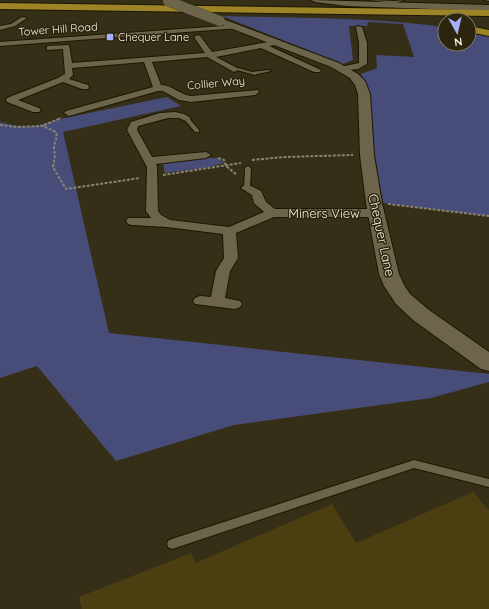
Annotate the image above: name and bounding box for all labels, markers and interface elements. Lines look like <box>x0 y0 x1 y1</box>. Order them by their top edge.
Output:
north arrow <box>437 12 477 52</box>
street label: Tower Hill Road <box>18 19 98 39</box>
place label: Chequer Lane <box>118 30 189 44</box>
marker: Chequer Lane <box>105 32 115 42</box>
text: N <box>453 34 463 49</box>
street label: Collier Way <box>186 73 246 93</box>
street label: Chequer Lane <box>365 192 399 278</box>
street label: Miners View <box>288 205 360 221</box>

